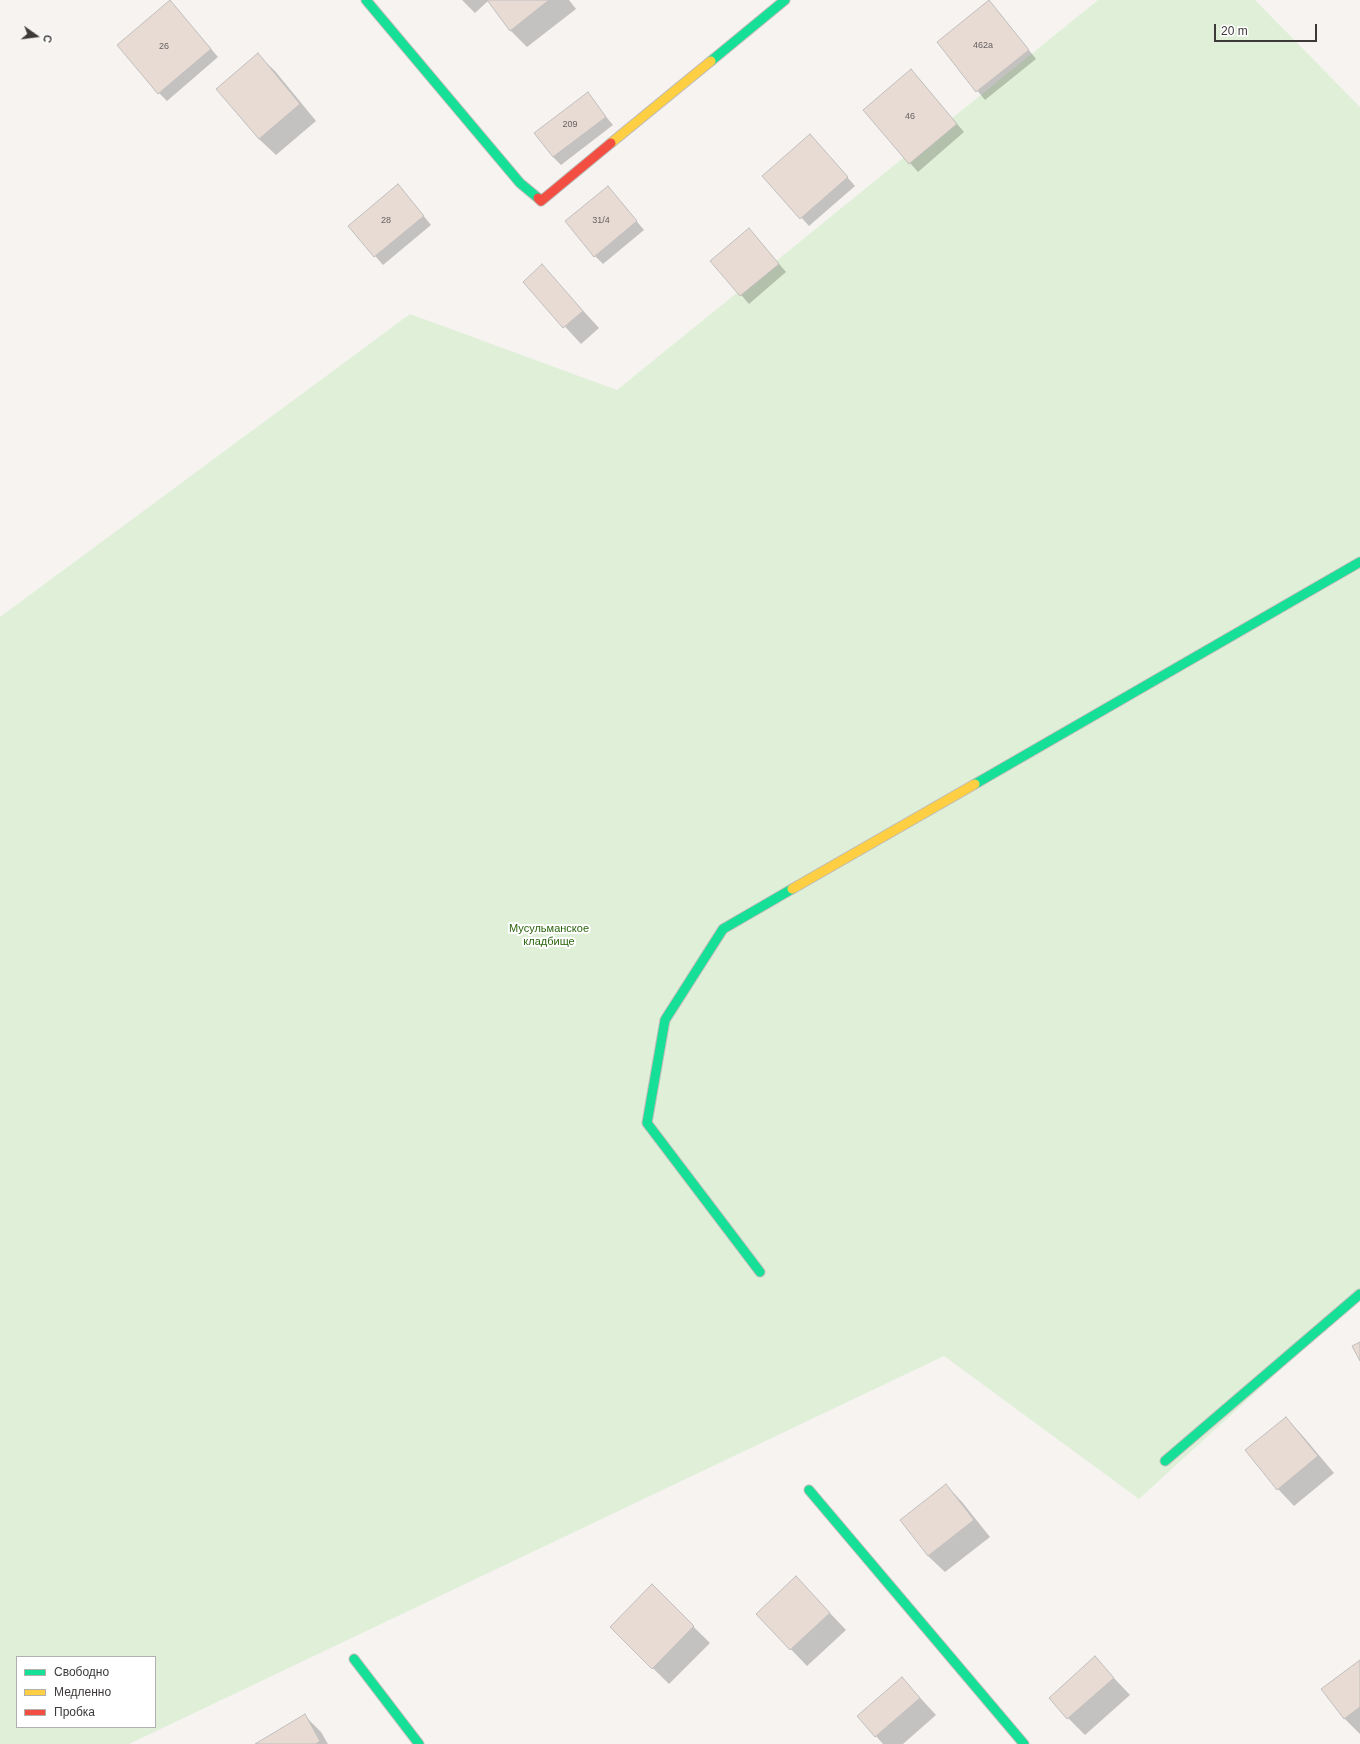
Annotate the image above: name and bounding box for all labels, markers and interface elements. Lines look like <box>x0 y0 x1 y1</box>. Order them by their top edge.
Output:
north arrow <box>16 16 56 56</box>
scale bar <box>1216 16 1319 42</box>
text: 20 m <box>1221 24 1248 38</box>
text: С <box>41 34 54 44</box>
house number: 462а <box>973 41 993 51</box>
house number: 26 <box>159 42 169 52</box>
house number: 46 <box>905 112 915 122</box>
house number: 209 <box>562 120 578 130</box>
house number: 28 <box>381 216 391 226</box>
house number: 31/4 <box>592 216 610 226</box>
park label: Мусульманское кладбище <box>509 922 589 948</box>
legend <box>16 1656 156 1728</box>
text: Свободно <box>54 1665 109 1679</box>
text: Медленно <box>54 1685 111 1699</box>
text: Пробка <box>54 1705 95 1719</box>

